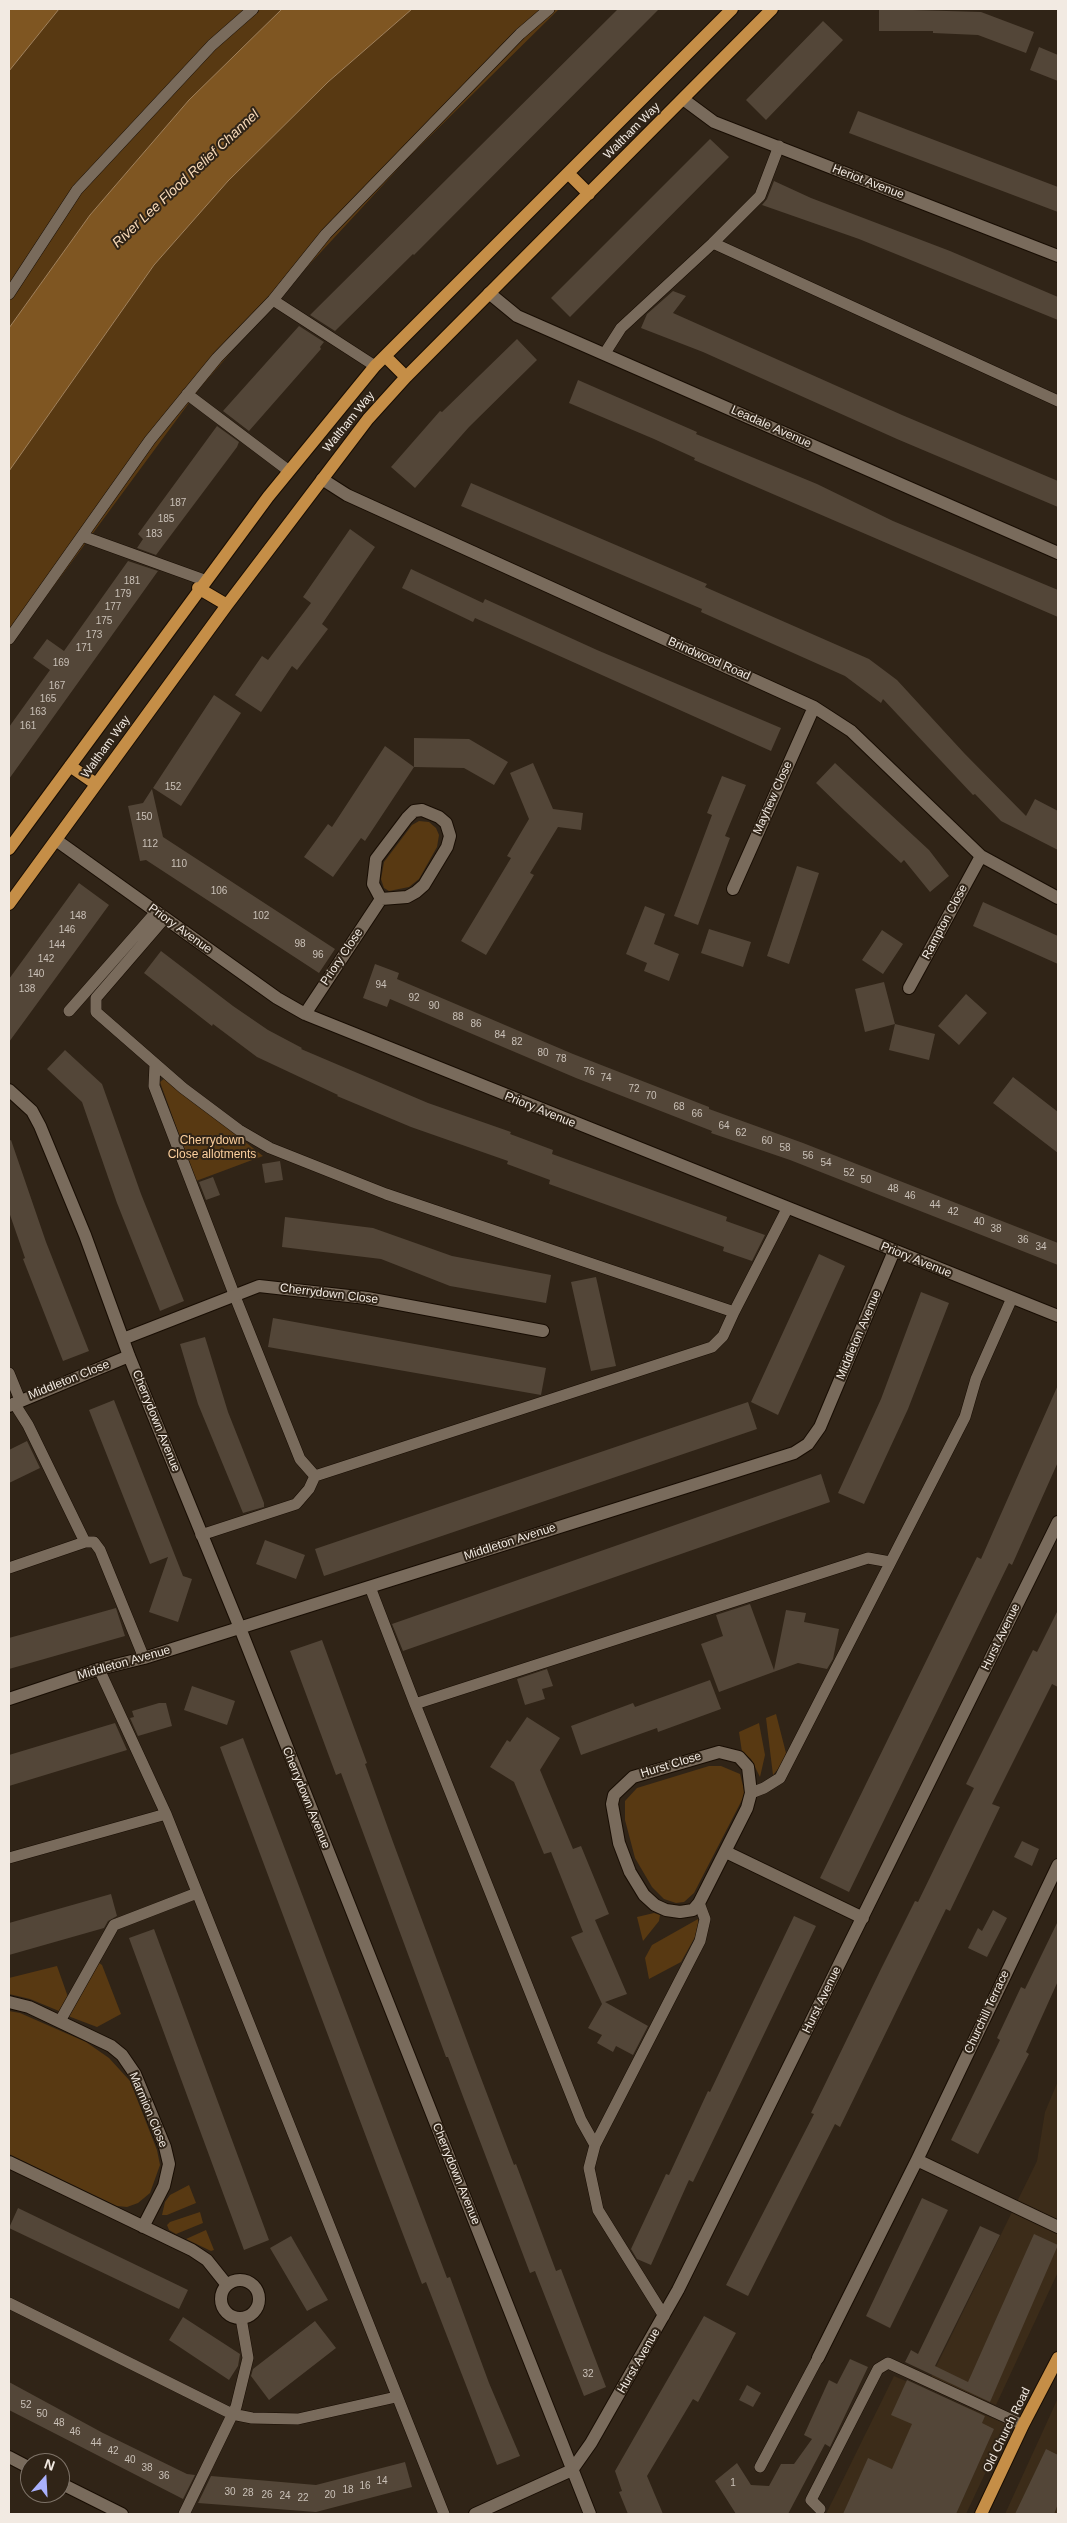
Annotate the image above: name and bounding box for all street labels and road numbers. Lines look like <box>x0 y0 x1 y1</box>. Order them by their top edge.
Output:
street label: Waltham Way <box>601 100 663 162</box>
street label: Heriot Avenue <box>830 162 906 202</box>
street label: Waltham Way <box>320 389 378 455</box>
street label: Leadale Avenue <box>729 403 813 451</box>
street label: Brindwood Road <box>666 634 752 684</box>
street label: Waltham Way <box>78 713 134 781</box>
street label: Mayhew Close <box>750 759 796 837</box>
street label: Rampton Close <box>919 882 971 962</box>
street label: Priory Avenue <box>145 901 215 957</box>
street label: Priory Close <box>318 926 366 988</box>
street label: Priory Avenue <box>502 1089 578 1131</box>
street label: Priory Avenue <box>878 1239 954 1281</box>
street label: Cherrydown Close <box>279 1281 379 1307</box>
street label: Middleton Avenue <box>834 1288 884 1382</box>
street label: Middleton Close <box>26 1357 112 1403</box>
street label: Cherrydown Avenue <box>129 1368 183 1474</box>
street label: Middleton Avenue <box>462 1520 558 1564</box>
street label: Hurst Avenue <box>979 1601 1023 1673</box>
street label: Middleton Avenue <box>76 1643 172 1683</box>
street label: Cherrydown Avenue <box>279 1745 333 1851</box>
street label: Hurst Close <box>639 1749 703 1781</box>
street label: Hurst Avenue <box>800 1964 844 2036</box>
street label: Churchill Terrace <box>961 1968 1013 2056</box>
street label: Marmion Close <box>126 2070 170 2150</box>
street label: Cherrydown Avenue <box>429 2121 483 2227</box>
street label: Hurst Avenue <box>615 2326 663 2396</box>
street label: Old Church Road <box>980 2385 1034 2475</box>

